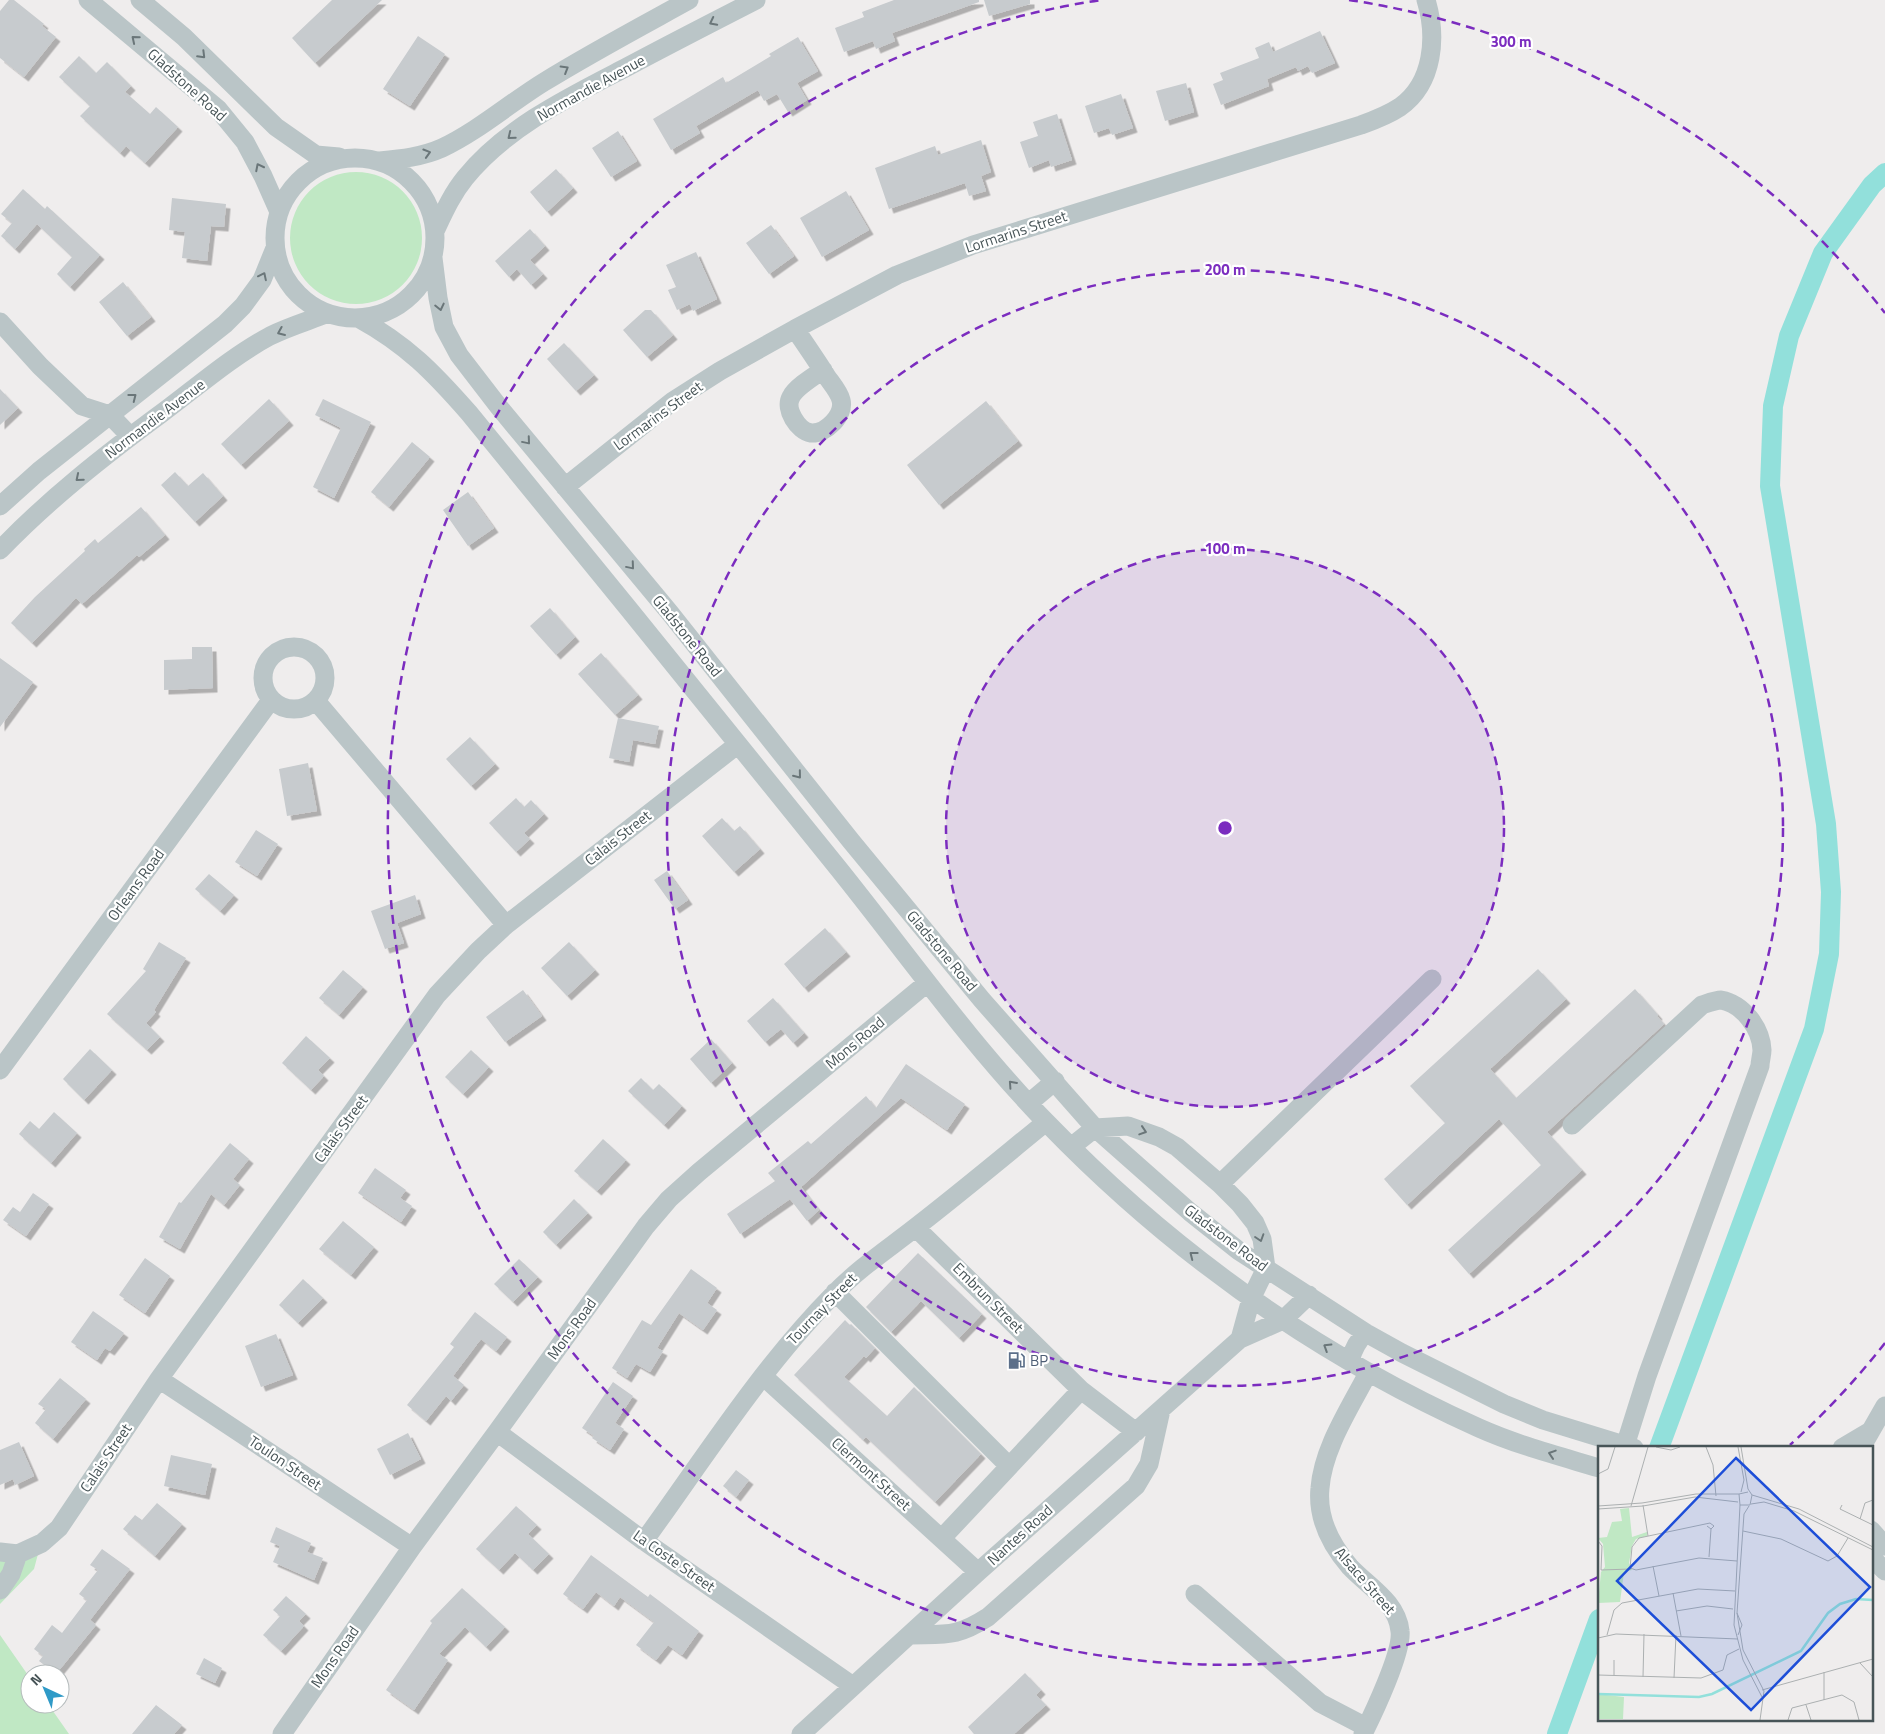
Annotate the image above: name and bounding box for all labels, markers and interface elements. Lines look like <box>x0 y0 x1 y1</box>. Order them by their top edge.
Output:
one-way arrow <box>709 16 718 26</box>
text: 300 m <box>1490 30 1532 53</box>
one-way arrow <box>132 35 141 44</box>
street label: Gladstone Road <box>143 43 232 127</box>
street label: Normandie Avenue <box>533 48 649 127</box>
one-way arrow <box>196 50 205 59</box>
one-way arrow <box>560 66 569 76</box>
one-way arrow <box>507 131 516 140</box>
one-way arrow <box>422 148 430 158</box>
one-way arrow <box>255 164 265 173</box>
street label: Lormarins Street <box>962 204 1070 259</box>
text: 200 m <box>1204 258 1246 281</box>
one-way arrow <box>257 272 267 281</box>
one-way arrow <box>434 302 445 311</box>
one-way arrow <box>277 325 286 336</box>
street label: Normandie Avenue <box>100 373 210 464</box>
street label: Lormarins Street <box>608 375 708 456</box>
one-way arrow <box>127 394 136 403</box>
one-way arrow <box>522 435 530 444</box>
one-way arrow <box>76 472 85 481</box>
text: 100 m <box>1204 537 1246 560</box>
one-way arrow <box>625 561 634 570</box>
street label: Gladstone Road <box>647 590 728 682</box>
one-way arrow <box>793 769 801 778</box>
street label: Calais Street <box>580 804 656 871</box>
centre of rings <box>1216 819 1234 837</box>
street label: Orleans Road <box>101 844 170 926</box>
street label: Gladstone Road <box>902 905 983 996</box>
street label: Mons Road <box>820 1011 889 1074</box>
one-way arrow <box>1009 1080 1018 1089</box>
street label: Calais Street <box>308 1089 374 1167</box>
one-way arrow <box>1139 1126 1147 1136</box>
street label: Gladstone Road <box>1180 1198 1273 1277</box>
one-way arrow <box>1255 1233 1265 1242</box>
one-way arrow <box>1189 1252 1199 1261</box>
street label: Embrun Street <box>948 1257 1029 1339</box>
street label: Tournay Street <box>781 1267 862 1350</box>
street label: Mons Road <box>541 1293 602 1364</box>
one-way arrow <box>1323 1344 1333 1353</box>
place label: BP <box>1030 1349 1048 1372</box>
fuel station icon: BP <box>1006 1351 1026 1371</box>
street label: Calais Street <box>74 1418 138 1497</box>
street label: Toulon Street <box>244 1430 327 1496</box>
street label: Clermont Street <box>826 1432 917 1516</box>
inset map <box>1598 1446 1872 1722</box>
one-way arrow <box>1548 1450 1557 1460</box>
street label: Nantes Road <box>982 1499 1058 1570</box>
street label: La Coste Street <box>628 1524 721 1598</box>
street label: Alsace Street <box>1330 1542 1402 1620</box>
street label: Mons Road <box>305 1621 364 1692</box>
north arrow <box>20 1664 70 1714</box>
text: N <box>25 1668 46 1690</box>

